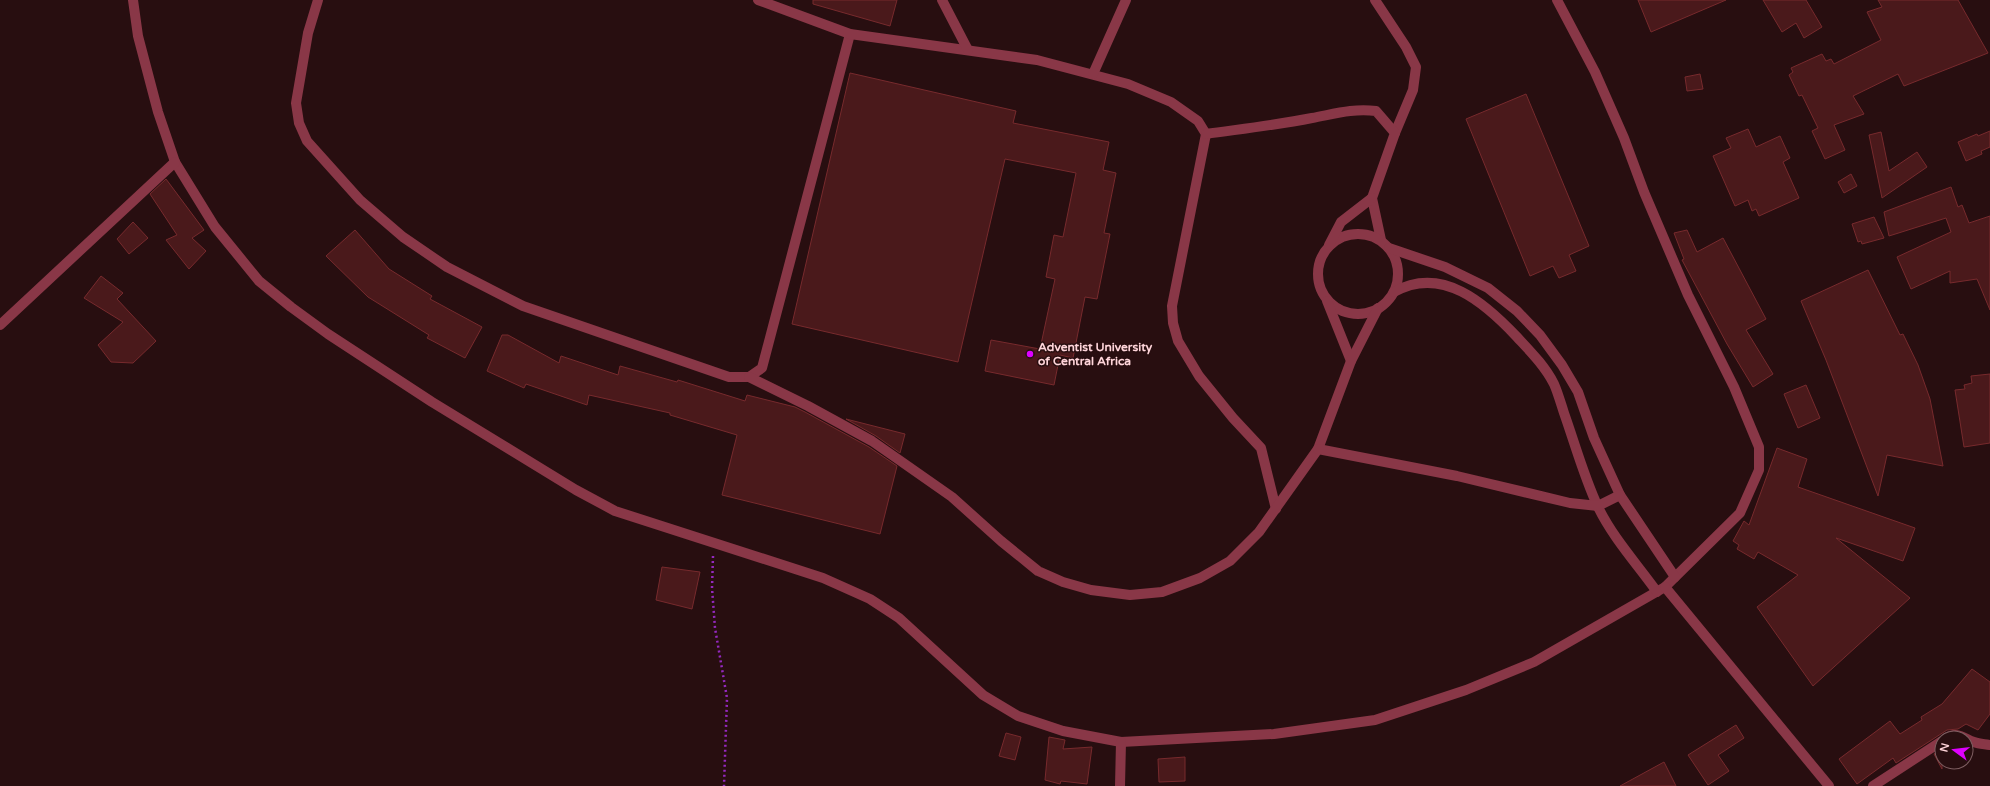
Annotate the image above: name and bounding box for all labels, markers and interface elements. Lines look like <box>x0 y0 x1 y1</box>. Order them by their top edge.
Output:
place label: Adventist University of Central Africa <box>1038 340 1153 368</box>
marker: Adventist University of Central Africa <box>1025 349 1035 359</box>
north arrow <box>1934 730 1974 770</box>
text: N <box>1937 742 1952 753</box>

